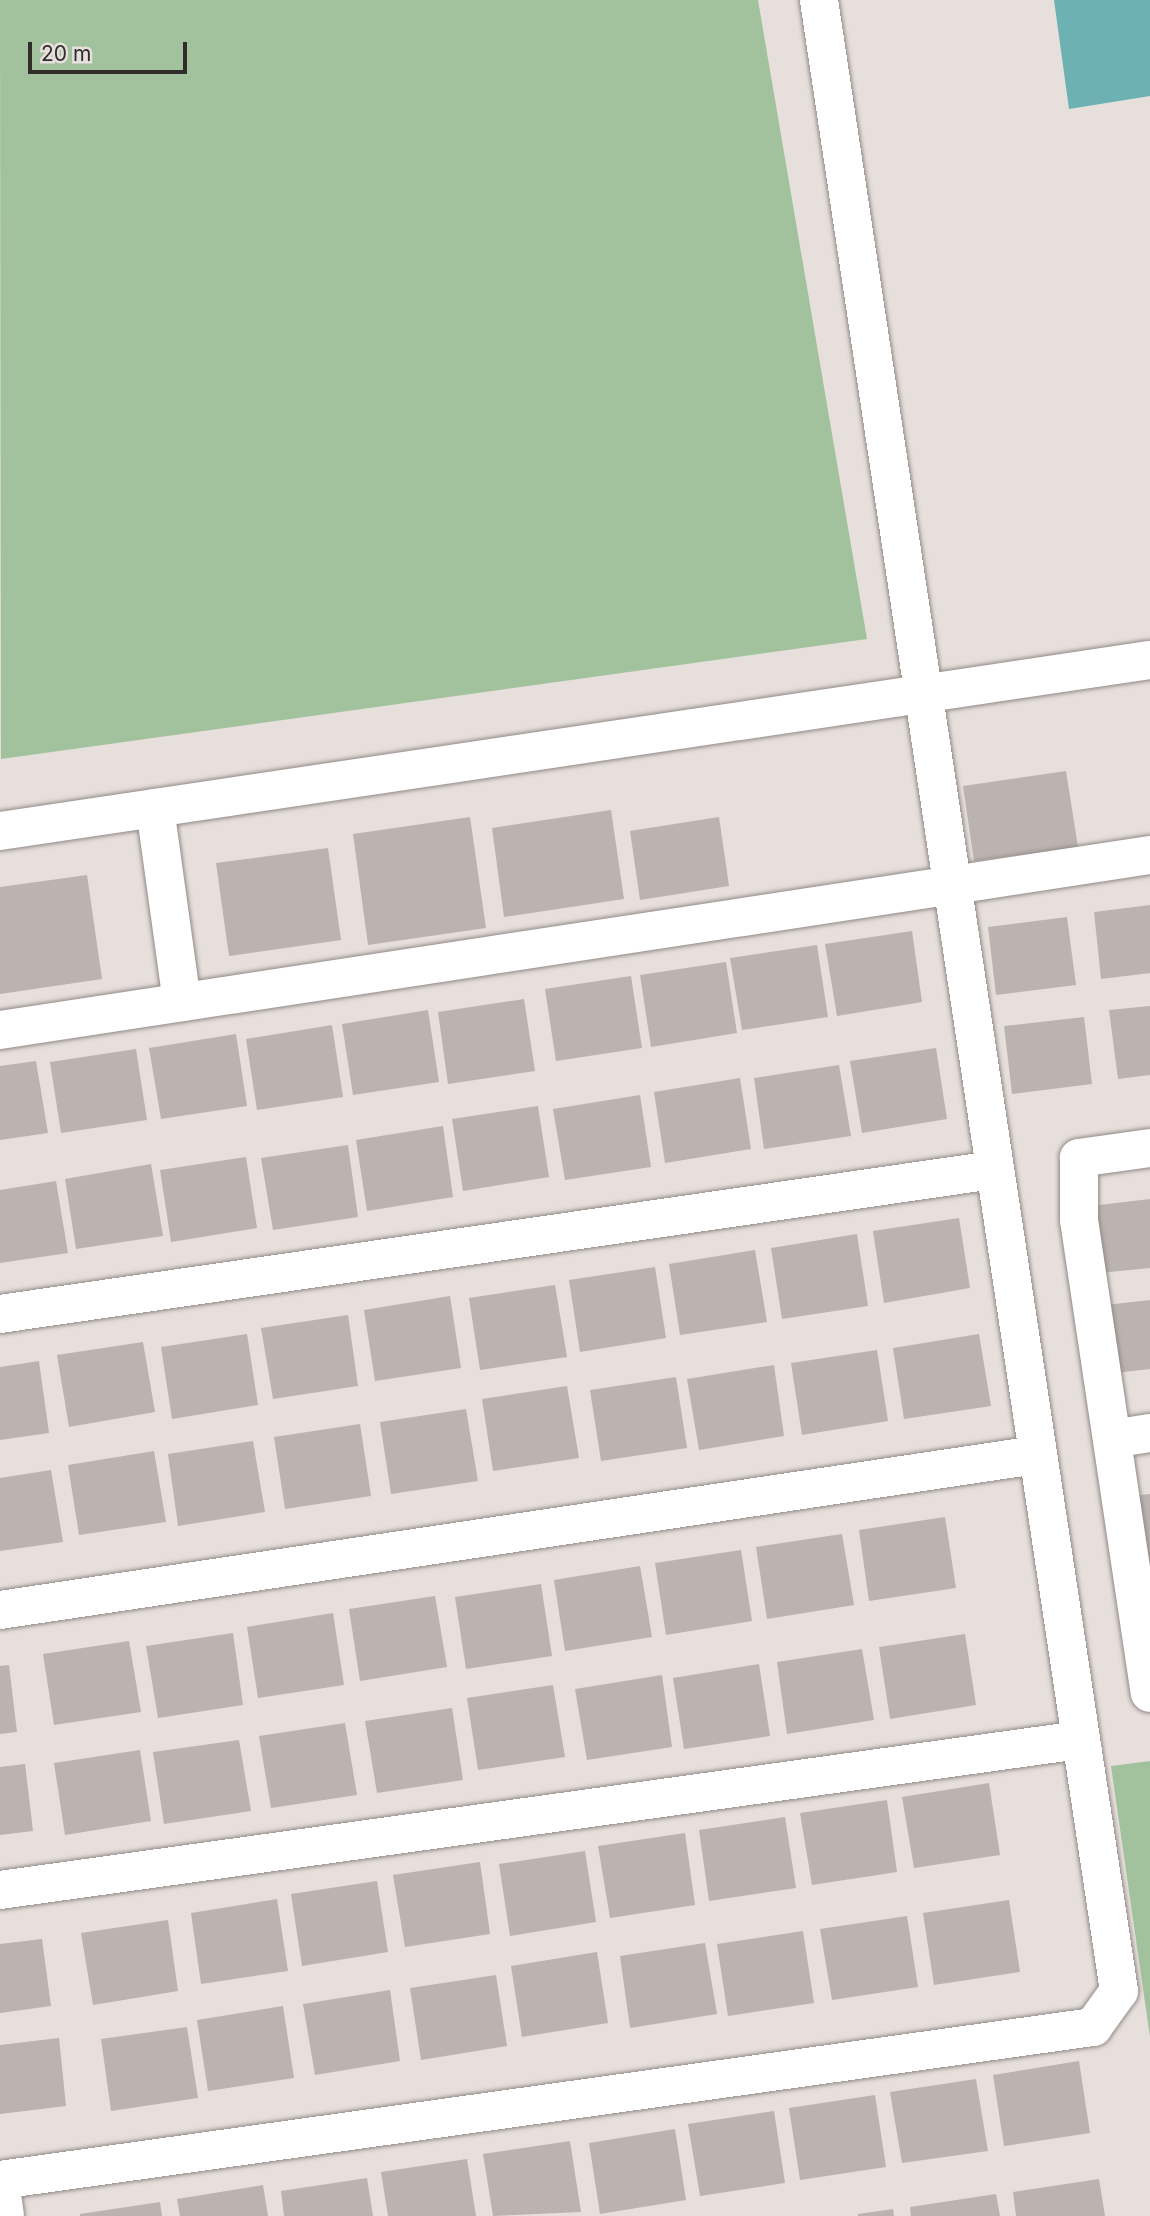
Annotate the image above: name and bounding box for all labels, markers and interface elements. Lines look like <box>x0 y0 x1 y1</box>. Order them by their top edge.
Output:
scale bar <box>32 28 191 72</box>
text: 20 m <box>41 41 91 66</box>

